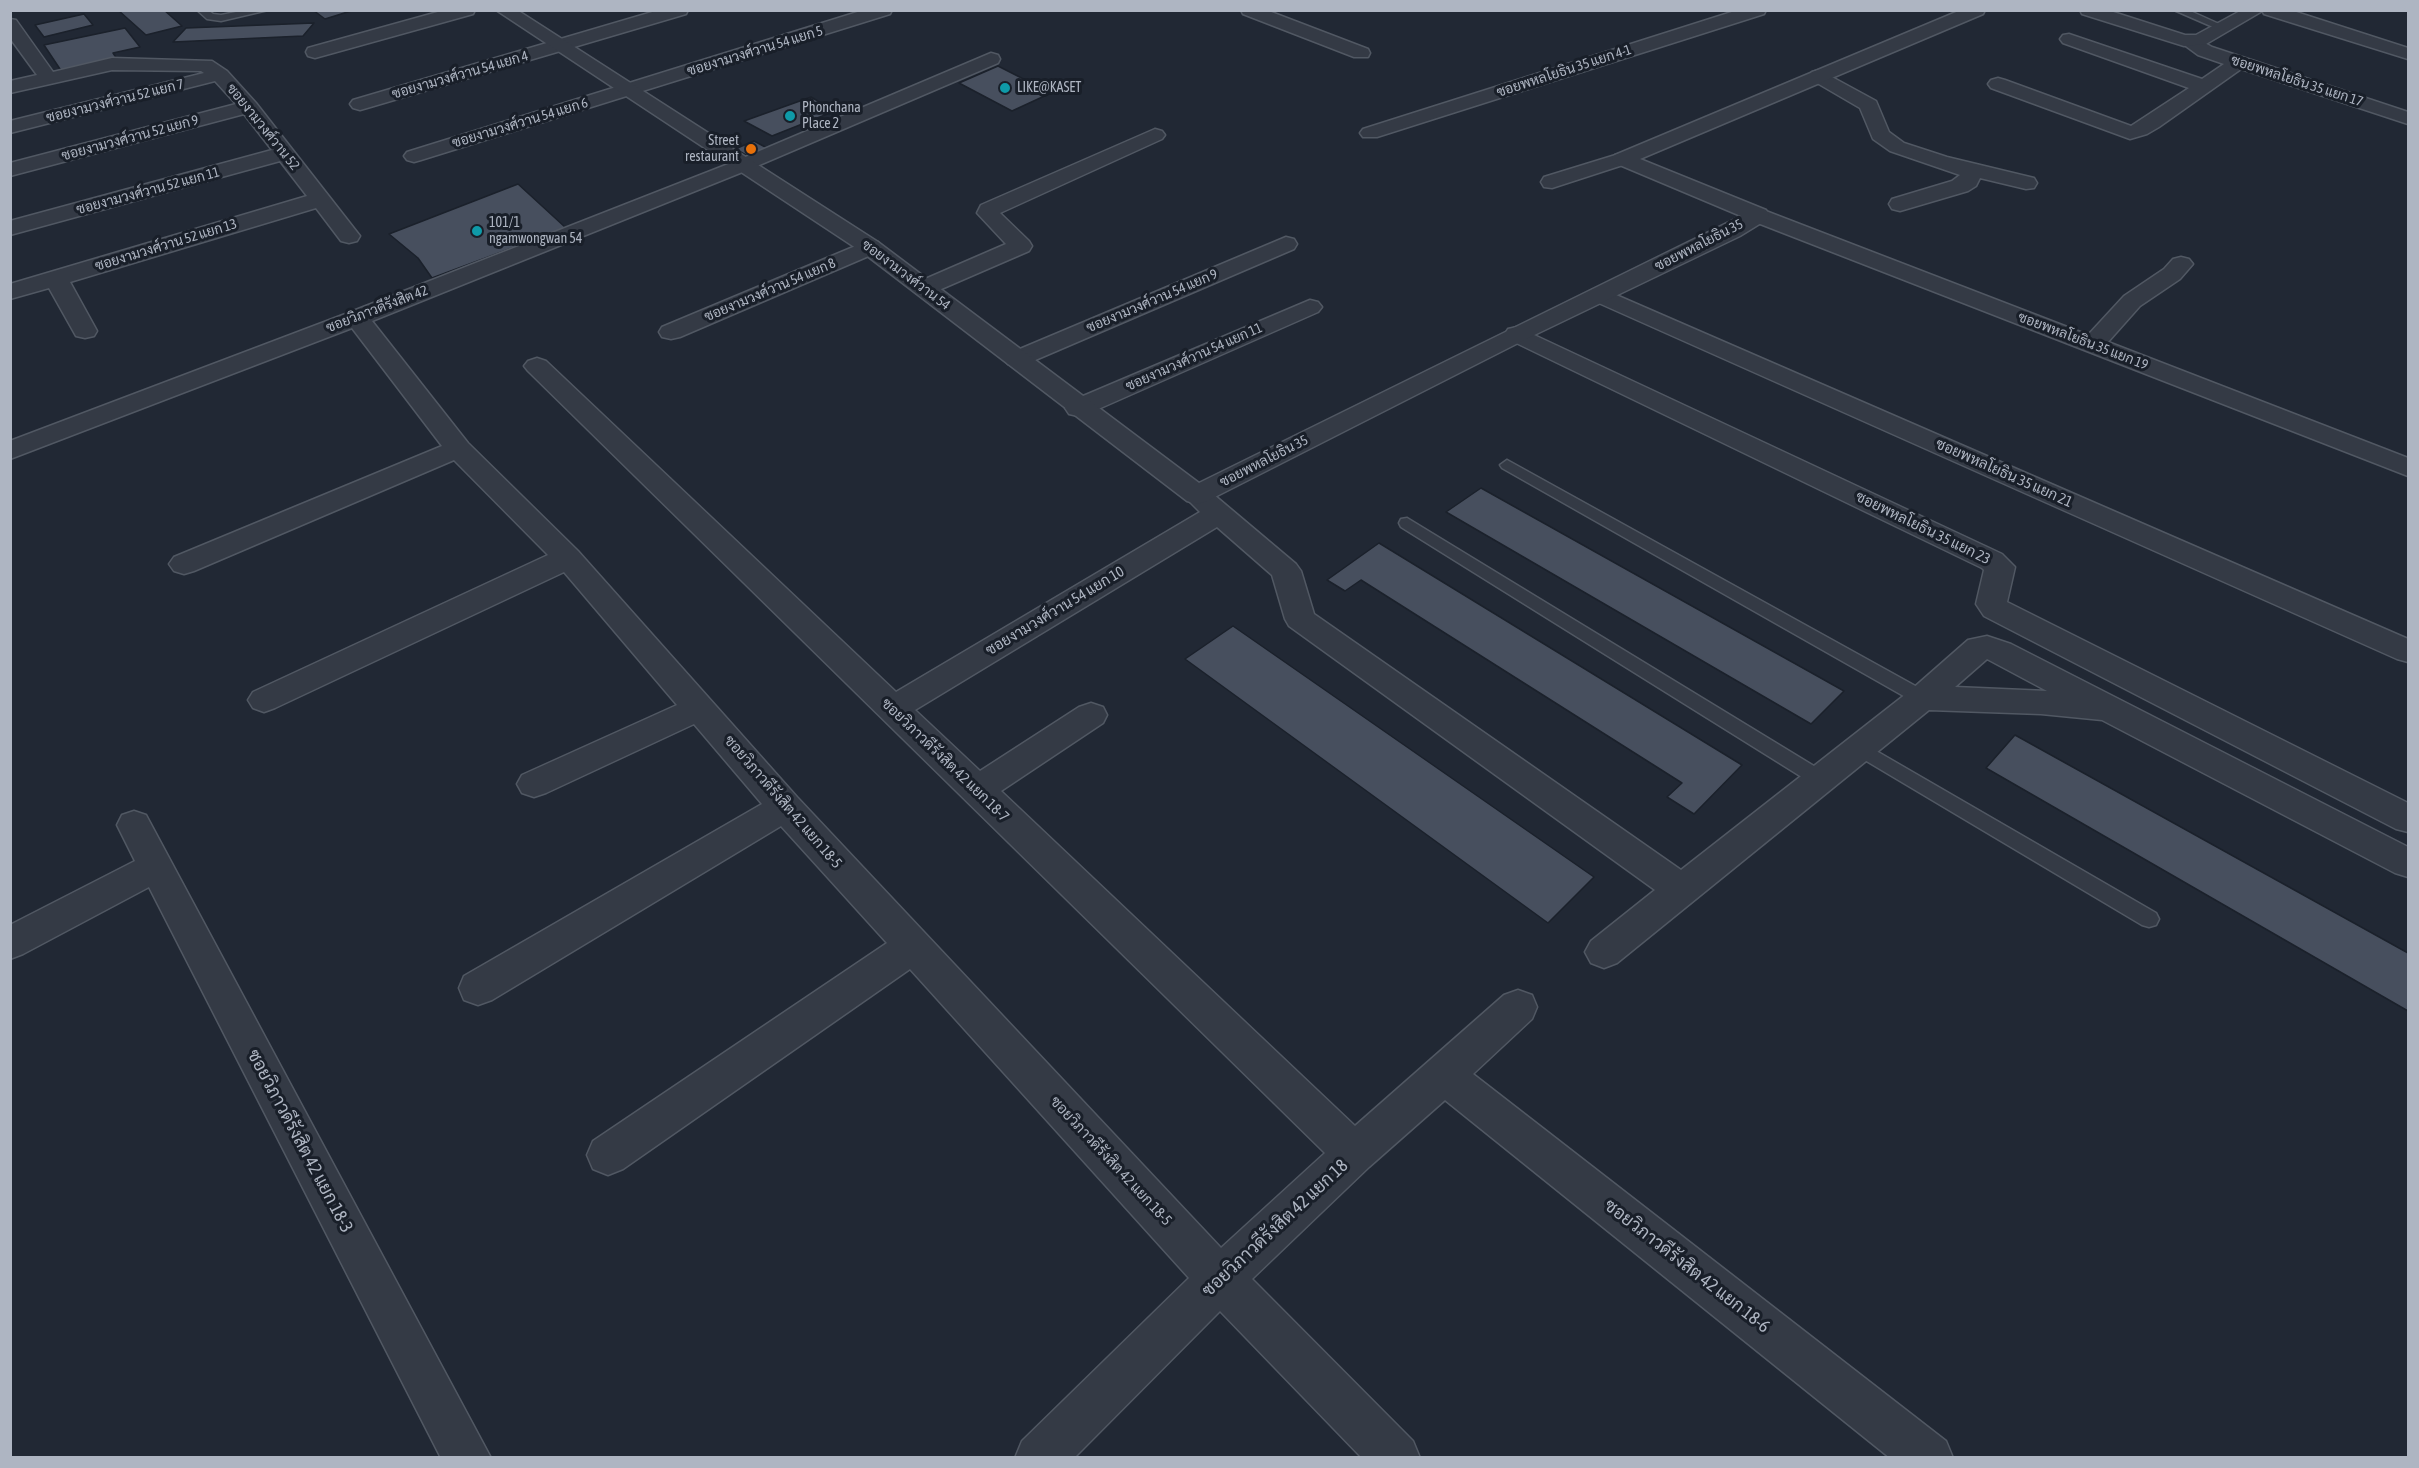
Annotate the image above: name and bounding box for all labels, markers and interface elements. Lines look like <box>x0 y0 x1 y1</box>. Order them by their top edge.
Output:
street label: ซอยงามวงศ์วาน 54 แยก 5 <box>685 22 825 80</box>
street label: ซอยพหลโยธิน 35 แยก 4-1 <box>1494 41 1634 101</box>
street label: ซอยงามวงศ์วาน 54 แยก 4 <box>390 47 530 103</box>
street label: ซอยพหลโยธิน 35 แยก 17 <box>2229 52 2365 110</box>
street label: ซอยงามวงศ์วาน 52 แยก 7 <box>45 76 185 126</box>
street label: ซอยงามวงศ์วาน 52 <box>223 80 303 174</box>
place label: LIKE@KASET <box>1017 80 1081 96</box>
marker: LIKE@KASET <box>998 81 1012 95</box>
street label: ซอยงามวงศ์วาน 54 แยก 6 <box>450 94 590 152</box>
place label: Phonchana Place 2 <box>802 100 861 132</box>
marker: Phonchana Place 2 <box>783 109 797 123</box>
street label: ซอยงามวงศ์วาน 52 แยก 9 <box>60 112 200 164</box>
place label: Street restaurant <box>685 133 739 166</box>
marker: Street restaurant <box>744 142 758 156</box>
street label: ซอยงามวงศ์วาน 52 แยก 11 <box>75 164 221 218</box>
street label: ซอยงามวงศ์วาน 52 แยก 13 <box>93 215 239 275</box>
place label: 101/1 ngamwongwan 54 <box>489 215 582 248</box>
street label: ซอยพหลโยธิน 35 <box>1652 216 1746 274</box>
marker: 101/1 ngamwongwan 54 <box>470 224 484 238</box>
street label: ซอยงามวงศ์วาน 54 <box>858 236 954 314</box>
street label: ซอยงามวงศ์วาน 54 แยก 8 <box>702 255 838 325</box>
street label: ซอยงามวงศ์วาน 54 แยก 9 <box>1084 266 1220 336</box>
street label: ซอยวิภาวดีรังสิต 42 <box>324 282 430 336</box>
street label: ซอยพหลโยธิน 35 แยก 19 <box>2016 308 2150 374</box>
street label: ซอยงามวงศ์วาน 54 แยก 11 <box>1123 319 1265 395</box>
street label: ซอยพหลโยธิน 35 <box>1217 432 1311 490</box>
street label: ซอยพหลโยธิน 35 แยก 21 <box>1933 435 2075 511</box>
street label: ซอยพหลโยธิน 35 แยก 23 <box>1853 487 1993 569</box>
street label: ซอยงามวงศ์วาน 54 แยก 10 <box>983 563 1127 659</box>
street label: ซอยวิภาวดีรังสิต 42 แยก 18-7 <box>877 694 1013 826</box>
street label: ซอยวิภาวดีรังสิต 42 แยก 18-5 <box>720 732 846 872</box>
street label: ซอยวิภาวดีรังสิต 42 แยก 18-3 <box>242 1046 358 1236</box>
street label: ซอยวิภาวดีรังสิต 42 แยก 18-5 <box>1046 1093 1176 1229</box>
street label: ซอยวิภาวดีรังสิต 42 แยก 18 <box>1198 1155 1352 1301</box>
street label: ซอยวิภาวดีรังสิต 42 แยก 18-6 <box>1600 1195 1774 1337</box>

